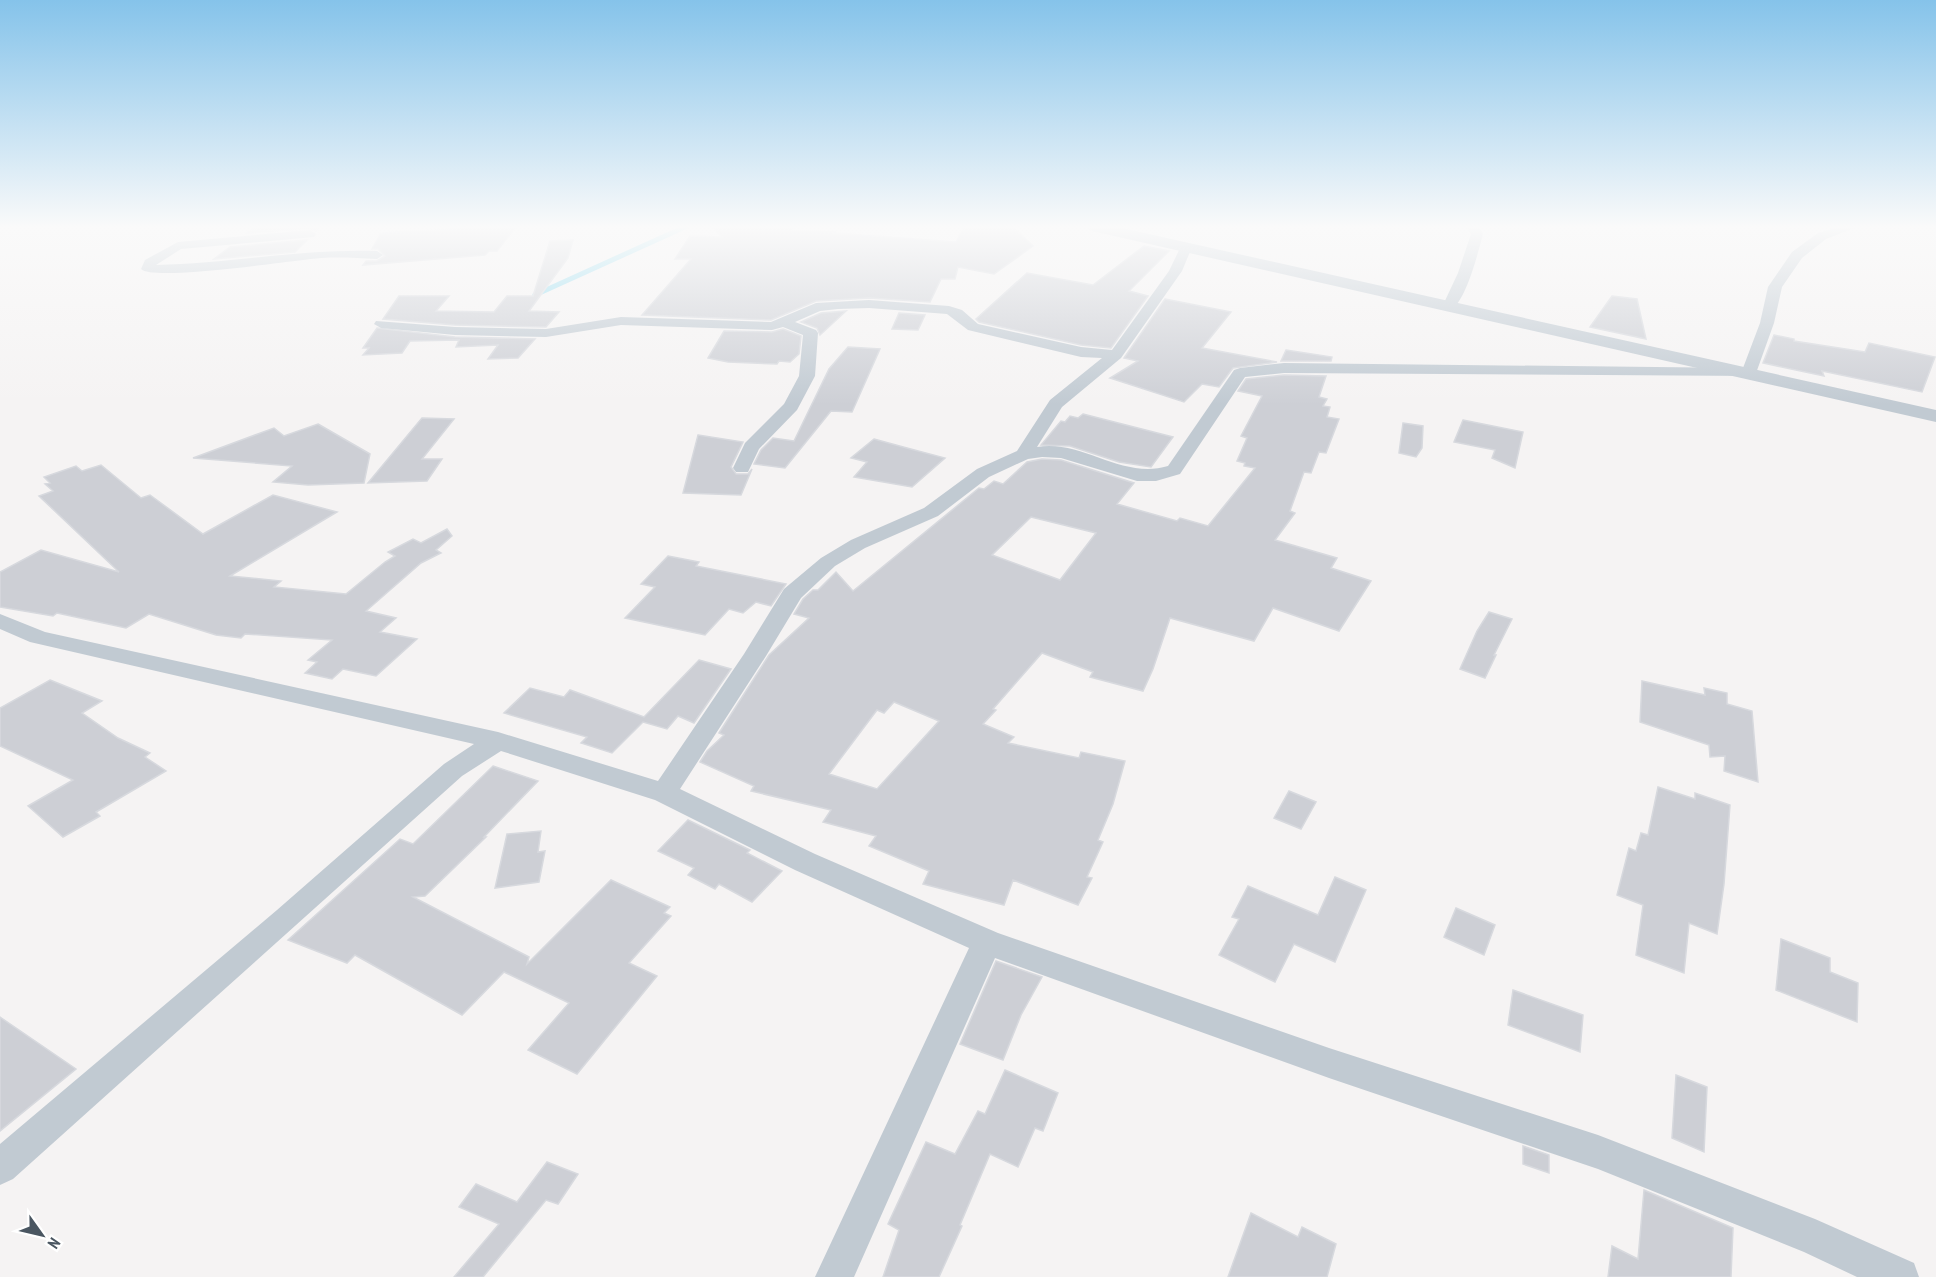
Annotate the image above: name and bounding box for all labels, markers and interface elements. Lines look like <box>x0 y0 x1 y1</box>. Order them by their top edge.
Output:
north arrow <box>12 1205 72 1265</box>
text: N <box>44 1234 65 1253</box>

